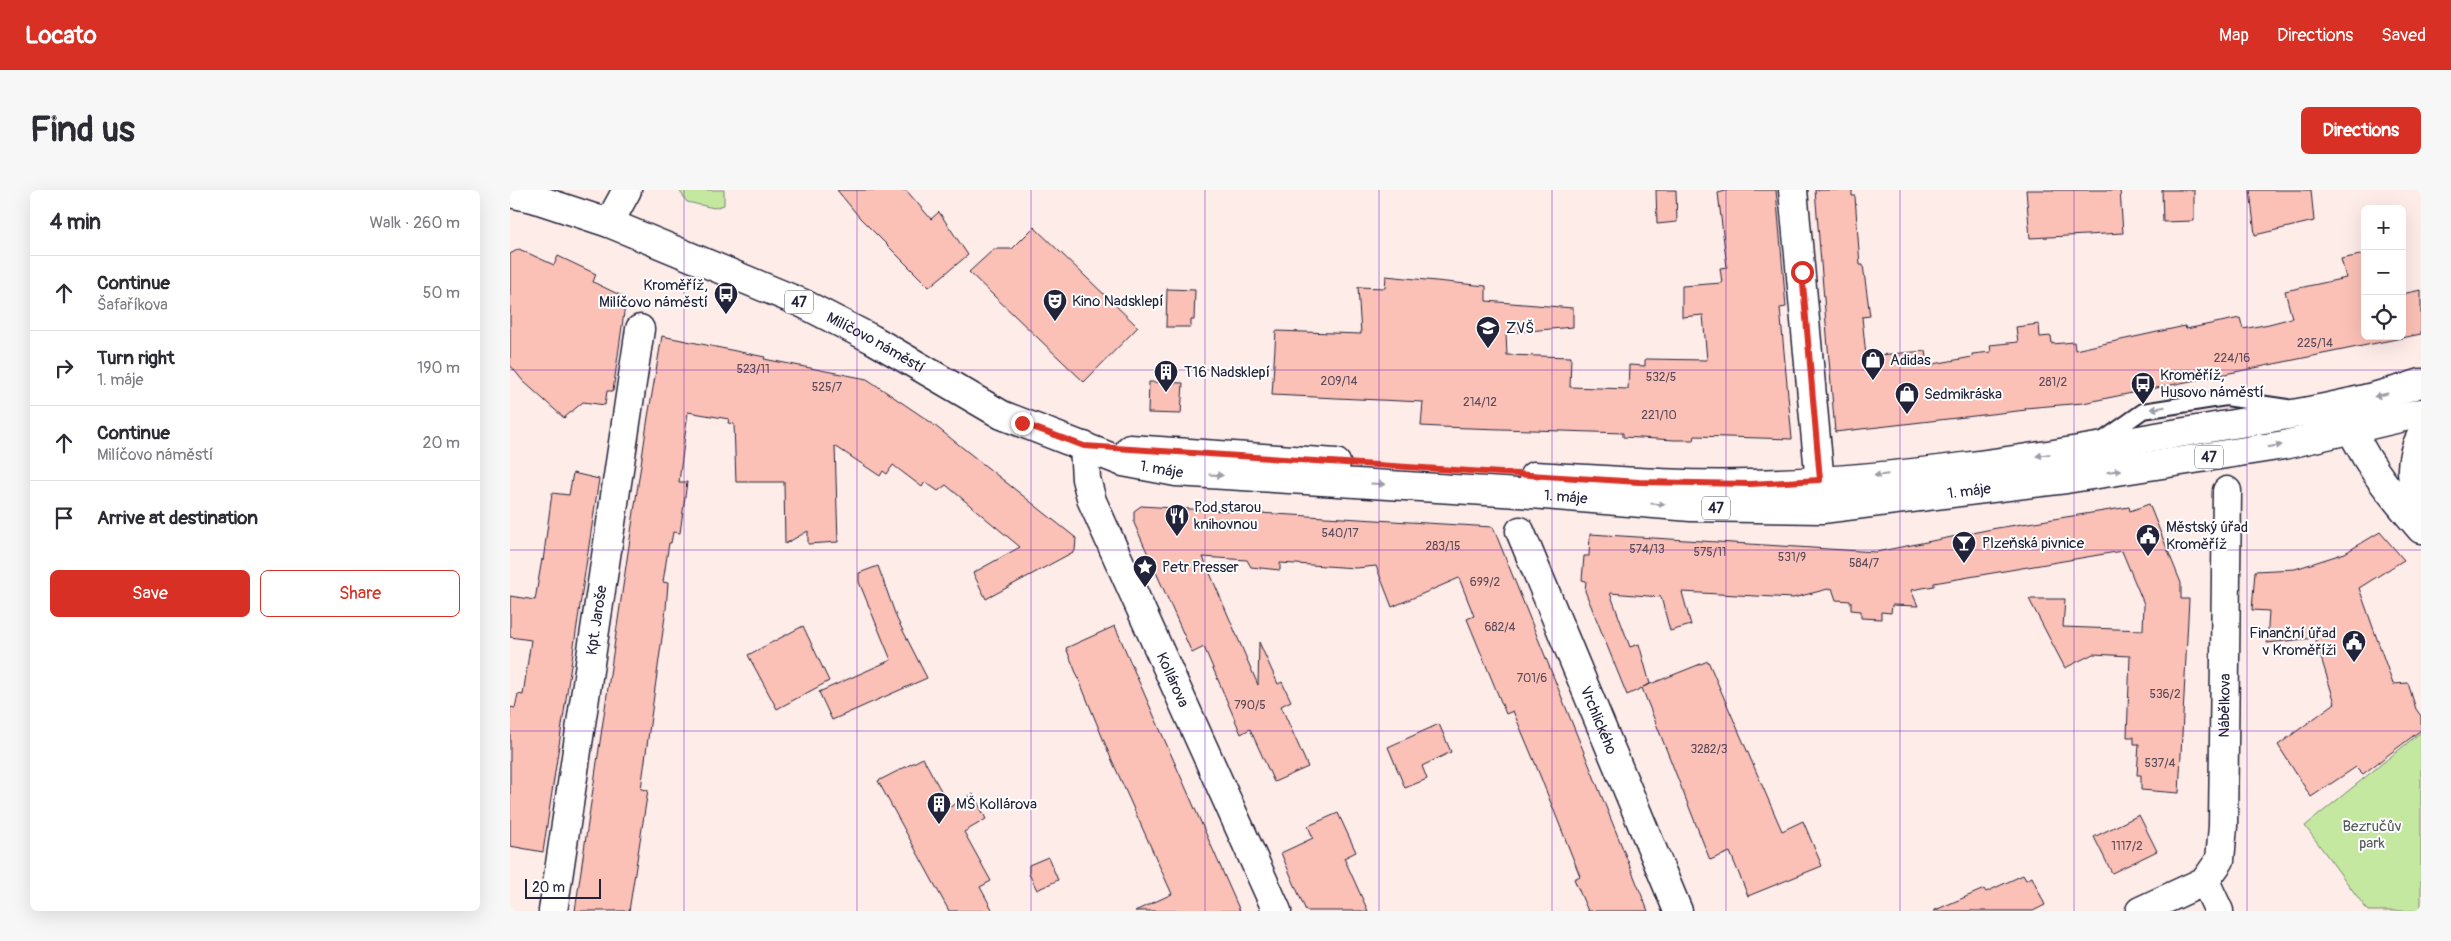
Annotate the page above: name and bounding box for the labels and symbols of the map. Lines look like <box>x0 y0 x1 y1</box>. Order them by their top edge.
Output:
route start <box>1791 261 1814 284</box>
place label: Kroměříž, Milíčovo náměstí <box>599 276 708 312</box>
bus stop icon: Kroměříž, Milíčovo náměstí <box>713 281 739 315</box>
theatre icon: Kino Nadsklepí <box>1042 288 1068 322</box>
road number: 47 <box>785 290 813 314</box>
place label: Kino Nadsklepí <box>1072 292 1163 311</box>
street label: Milíčovo náměstí <box>823 308 928 377</box>
school or university icon: ZVŠ <box>1475 315 1501 349</box>
place label: ZVŠ <box>1506 319 1534 338</box>
house number: 225/14 <box>2297 336 2333 351</box>
shop icon: Adidas <box>1860 347 1886 381</box>
place label: Adidas <box>1890 351 1931 370</box>
house number: 224/16 <box>2214 351 2250 366</box>
building icon: T16 Nadsklepí <box>1153 359 1179 393</box>
house number: 523/11 <box>736 362 770 377</box>
place label: T16 Nadsklepí <box>1184 363 1270 382</box>
place label: Kroměříž, Husovo náměstí <box>2160 366 2264 402</box>
house number: 532/5 <box>1646 370 1676 385</box>
bus stop icon: Kroměříž, Husovo náměstí <box>2130 371 2156 405</box>
house number: 209/14 <box>1320 374 1358 389</box>
house number: 281/2 <box>2039 375 2068 390</box>
house number: 525/7 <box>812 380 843 395</box>
shop icon: Sedmikráska <box>1894 381 1920 415</box>
place label: Sedmikráska <box>1924 385 2002 404</box>
one-way arrow <box>2374 391 2389 399</box>
house number: 214/12 <box>1463 395 1497 410</box>
one-way arrow <box>2150 405 2166 413</box>
house number: 221/10 <box>1641 408 1677 423</box>
route end <box>1011 412 1034 435</box>
one-way arrow <box>2267 442 2283 450</box>
road number: 47 <box>2195 446 2223 468</box>
one-way arrow <box>2034 451 2050 459</box>
street label: 1. máje <box>1139 456 1184 482</box>
one-way arrow <box>2107 467 2123 475</box>
one-way arrow <box>1208 471 1224 479</box>
one-way arrow <box>1873 471 1889 479</box>
street label: 1. máje <box>1946 479 1993 503</box>
one-way arrow <box>1370 481 1386 489</box>
street label: 1. máje <box>1543 486 1589 508</box>
road number: 47 <box>1702 496 1730 520</box>
place label: Pod starou knihovnou <box>1194 498 1261 534</box>
one-way arrow <box>1650 500 1666 508</box>
restaurant icon: Pod starou knihovnou <box>1164 503 1190 537</box>
place label: Městský úřad Kroměříž <box>2166 518 2248 554</box>
public building icon: Městský úřad Kroměříž <box>2135 523 2161 557</box>
house number: 540/17 <box>1321 526 1359 541</box>
bar icon: Plzeňská pivnice <box>1951 530 1977 564</box>
place label: Plzeňská pivnice <box>1982 534 2085 553</box>
house number: 283/15 <box>1426 539 1460 554</box>
house number: 574/13 <box>1629 542 1665 557</box>
house number: 575/11 <box>1693 545 1727 560</box>
house number: 531/9 <box>1778 550 1806 565</box>
place icon: Petr Presser <box>1132 554 1158 588</box>
house number: 584/7 <box>1849 556 1880 571</box>
place label: Petr Presser <box>1162 558 1240 577</box>
house number: 699/2 <box>1470 575 1500 590</box>
street label: Kpt. Jaroše <box>582 584 611 656</box>
house number: 682/4 <box>1484 620 1516 635</box>
place label: Finanční úřad v Kroměříži <box>2249 624 2336 660</box>
public building icon: Finanční úřad v Kroměříži <box>2341 629 2367 663</box>
street label: Kollárova <box>1152 649 1193 710</box>
house number: 701/6 <box>1517 671 1547 686</box>
street label: Nábělkova <box>2215 673 2234 738</box>
street label: Vrchlického <box>1576 683 1621 757</box>
house number: 536/2 <box>2149 687 2181 702</box>
house number: 790/5 <box>1234 698 1266 713</box>
house number: 3282/3 <box>1690 742 1728 757</box>
house number: 537/4 <box>2145 756 2175 771</box>
building icon: MŠ Kollárova <box>926 791 952 825</box>
place label: MŠ Kollárova <box>956 795 1037 814</box>
park label: Bezručův park <box>2343 817 2402 853</box>
house number: 1117/2 <box>2111 839 2143 854</box>
scale bar <box>525 876 601 899</box>

